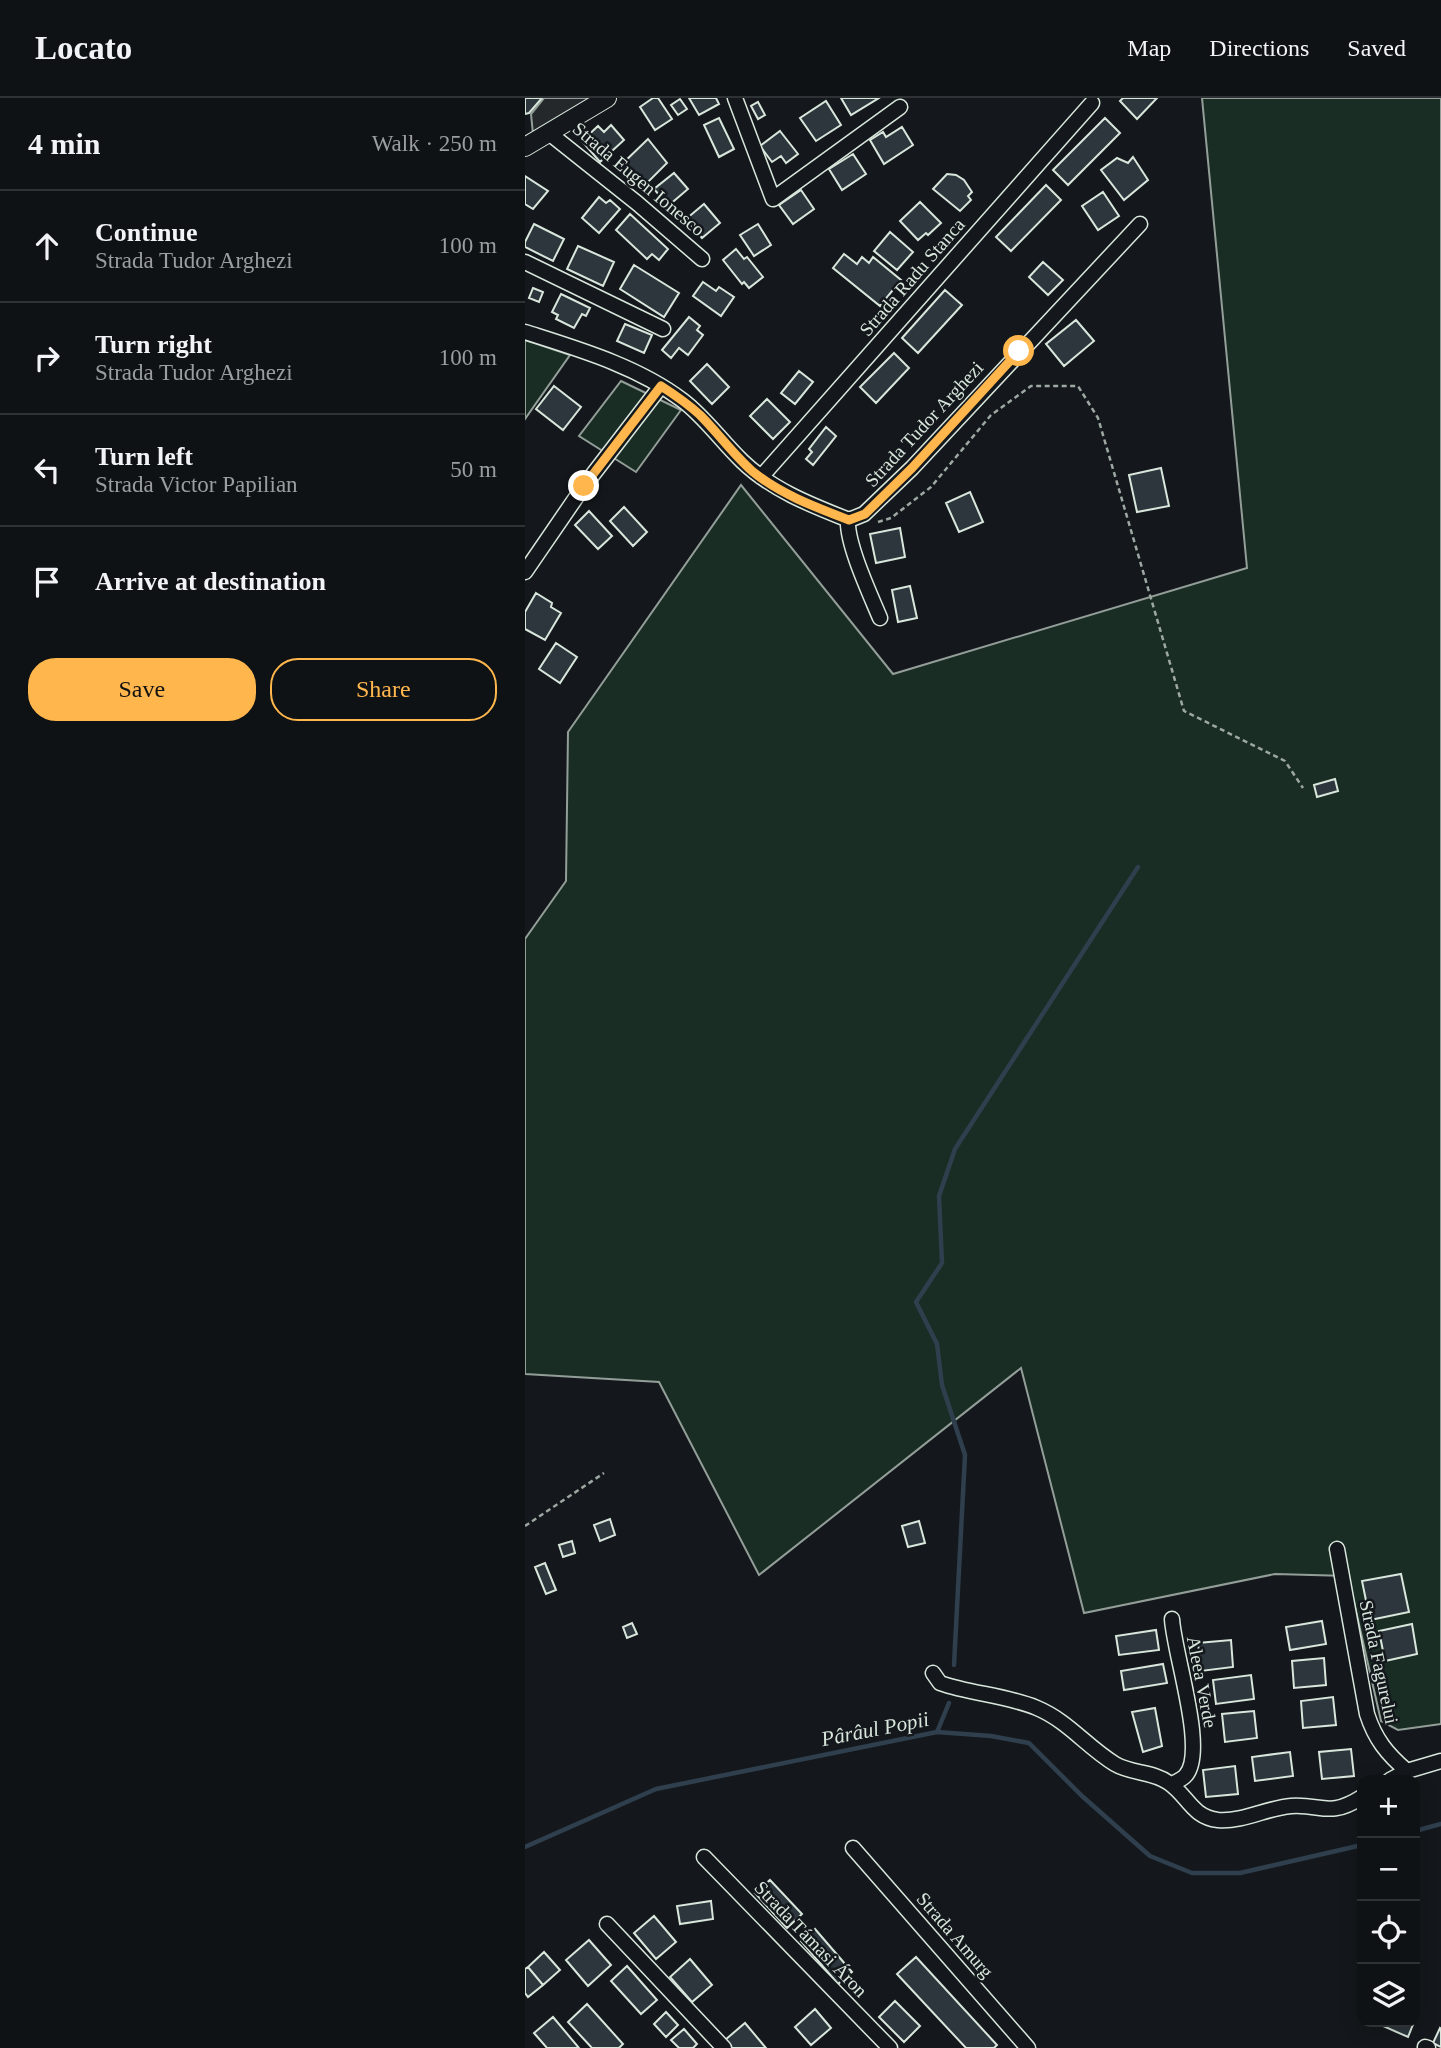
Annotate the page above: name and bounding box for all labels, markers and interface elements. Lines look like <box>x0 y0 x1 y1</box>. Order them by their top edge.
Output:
text: Locato <box>35 30 132 66</box>
text: Map <box>1127 35 1171 61</box>
text: Directions <box>1209 35 1309 61</box>
text: Saved <box>1347 35 1406 61</box>
street label: Strada Eugen Ionesco <box>569 118 709 240</box>
text: 4 min <box>28 127 101 160</box>
text: Walk · 250 m <box>372 131 497 156</box>
street label: Strada Radu Stanca <box>855 214 969 340</box>
text: Continue <box>95 218 198 247</box>
icon: ahead <box>28 227 66 265</box>
text: 100 m <box>439 233 497 258</box>
text: Strada Tudor Arghezi <box>95 248 293 273</box>
text: Turn right <box>95 330 212 359</box>
route start <box>1003 335 1034 366</box>
icon: right <box>28 339 66 377</box>
text: 100 m <box>439 345 497 370</box>
street label: Strada Tudor Arghezi <box>861 357 987 491</box>
text: Strada Tudor Arghezi <box>95 360 293 385</box>
text: Turn left <box>95 442 193 471</box>
icon: left <box>28 451 66 489</box>
text: 50 m <box>450 457 497 482</box>
route end <box>568 470 599 501</box>
text: Strada Victor Papilian <box>95 472 298 497</box>
icon: arrive <box>28 563 66 601</box>
text: Arrive at destination <box>95 567 326 596</box>
button: Save <box>28 658 256 721</box>
button: Share <box>270 658 497 721</box>
street label: Strada Fagurelui <box>1356 1598 1402 1726</box>
street label: Aleea Verde <box>1183 1634 1221 1730</box>
water label: Pârâul Popii <box>818 1707 931 1751</box>
map controls <box>1357 1775 1420 2027</box>
button: + <box>1357 1775 1420 1838</box>
button: − <box>1357 1838 1420 1901</box>
street label: Strada Támasi Áron <box>750 1877 872 2002</box>
street label: Strada Amurg <box>912 1888 998 1982</box>
button: locate <box>1357 1901 1420 1964</box>
button: layers <box>1357 1964 1420 2027</box>

